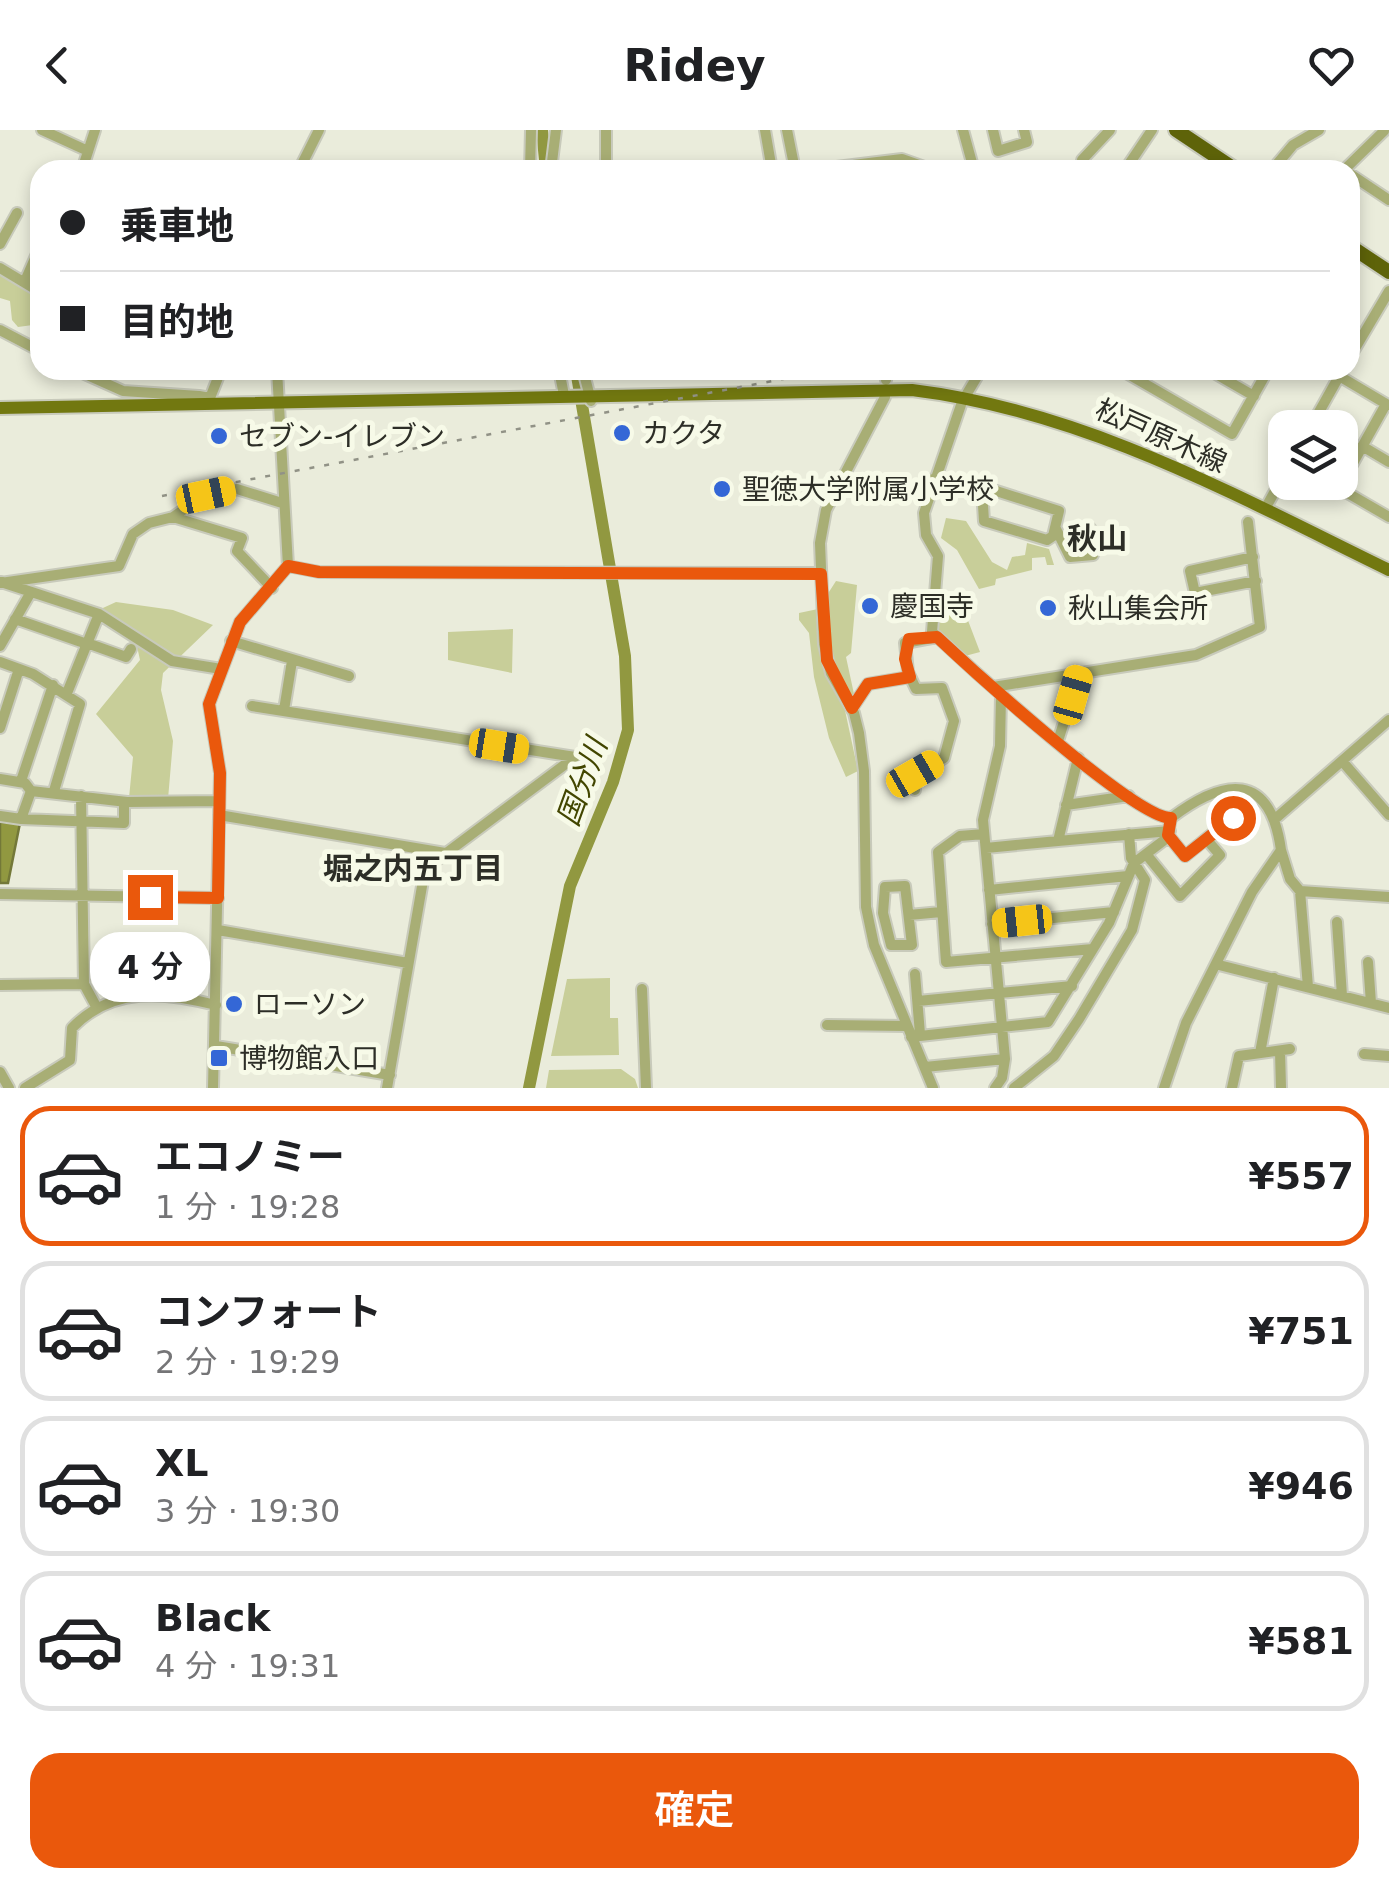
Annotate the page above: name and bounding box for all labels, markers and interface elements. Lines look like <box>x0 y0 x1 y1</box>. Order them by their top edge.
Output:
icon: back <box>30 38 85 93</box>
icon: heart <box>1304 38 1359 93</box>
text: Ridey <box>623 39 766 92</box>
text: 乗車地 <box>120 204 234 248</box>
text: 目的地 <box>120 300 234 344</box>
street label: 松戸原木線 <box>1090 392 1232 480</box>
map controls <box>1268 410 1358 500</box>
button: layers <box>1268 410 1358 500</box>
place label: カクタ <box>642 417 725 450</box>
place label: セブン-イレブン <box>239 420 445 453</box>
marker: カクタ <box>611 422 633 444</box>
marker: セブン-イレブン <box>208 425 230 447</box>
place label: 聖徳大学附属小学校 <box>742 473 994 506</box>
car <box>174 474 238 516</box>
marker: 聖徳大学附属小学校 <box>711 478 733 500</box>
district label: 秋山 <box>1067 521 1127 556</box>
place label: 慶国寺 <box>890 590 974 623</box>
place label: 秋山集会所 <box>1068 592 1208 625</box>
marker: 慶国寺 <box>859 595 881 617</box>
marker: 秋山集会所 <box>1037 597 1059 619</box>
car <box>1050 662 1096 728</box>
car <box>467 726 531 766</box>
water label: 国分川 <box>550 731 615 830</box>
car <box>882 746 948 802</box>
route start <box>1211 796 1256 841</box>
district label: 堀之内五丁目 <box>323 851 503 886</box>
route end <box>128 875 173 920</box>
car <box>991 903 1053 939</box>
callout: 4 分 <box>90 932 210 1002</box>
text: 4 分 <box>117 948 183 986</box>
place label: ローソン <box>254 988 366 1021</box>
marker: ローソン <box>223 993 245 1015</box>
place label: 博物館入口 <box>239 1042 379 1075</box>
marker: 博物館入口 <box>208 1047 230 1069</box>
icon: car <box>35 1131 125 1221</box>
text: エコノミー <box>155 1135 345 1179</box>
text: ¥557 <box>1248 1154 1354 1198</box>
text: 1 分 · 19:28 <box>155 1188 340 1226</box>
icon: car <box>35 1286 125 1376</box>
text: コンフォート <box>155 1290 382 1334</box>
text: ¥751 <box>1248 1309 1354 1353</box>
text: 2 分 · 19:29 <box>155 1343 340 1381</box>
icon: car <box>35 1441 125 1531</box>
text: XL <box>155 1441 209 1485</box>
text: ¥946 <box>1248 1464 1354 1508</box>
text: 3 分 · 19:30 <box>155 1492 340 1530</box>
icon: car <box>35 1596 125 1686</box>
text: Black <box>155 1596 270 1640</box>
text: ¥581 <box>1248 1619 1354 1663</box>
text: 4 分 · 19:31 <box>155 1647 340 1685</box>
button: 確定 <box>30 1753 1359 1868</box>

